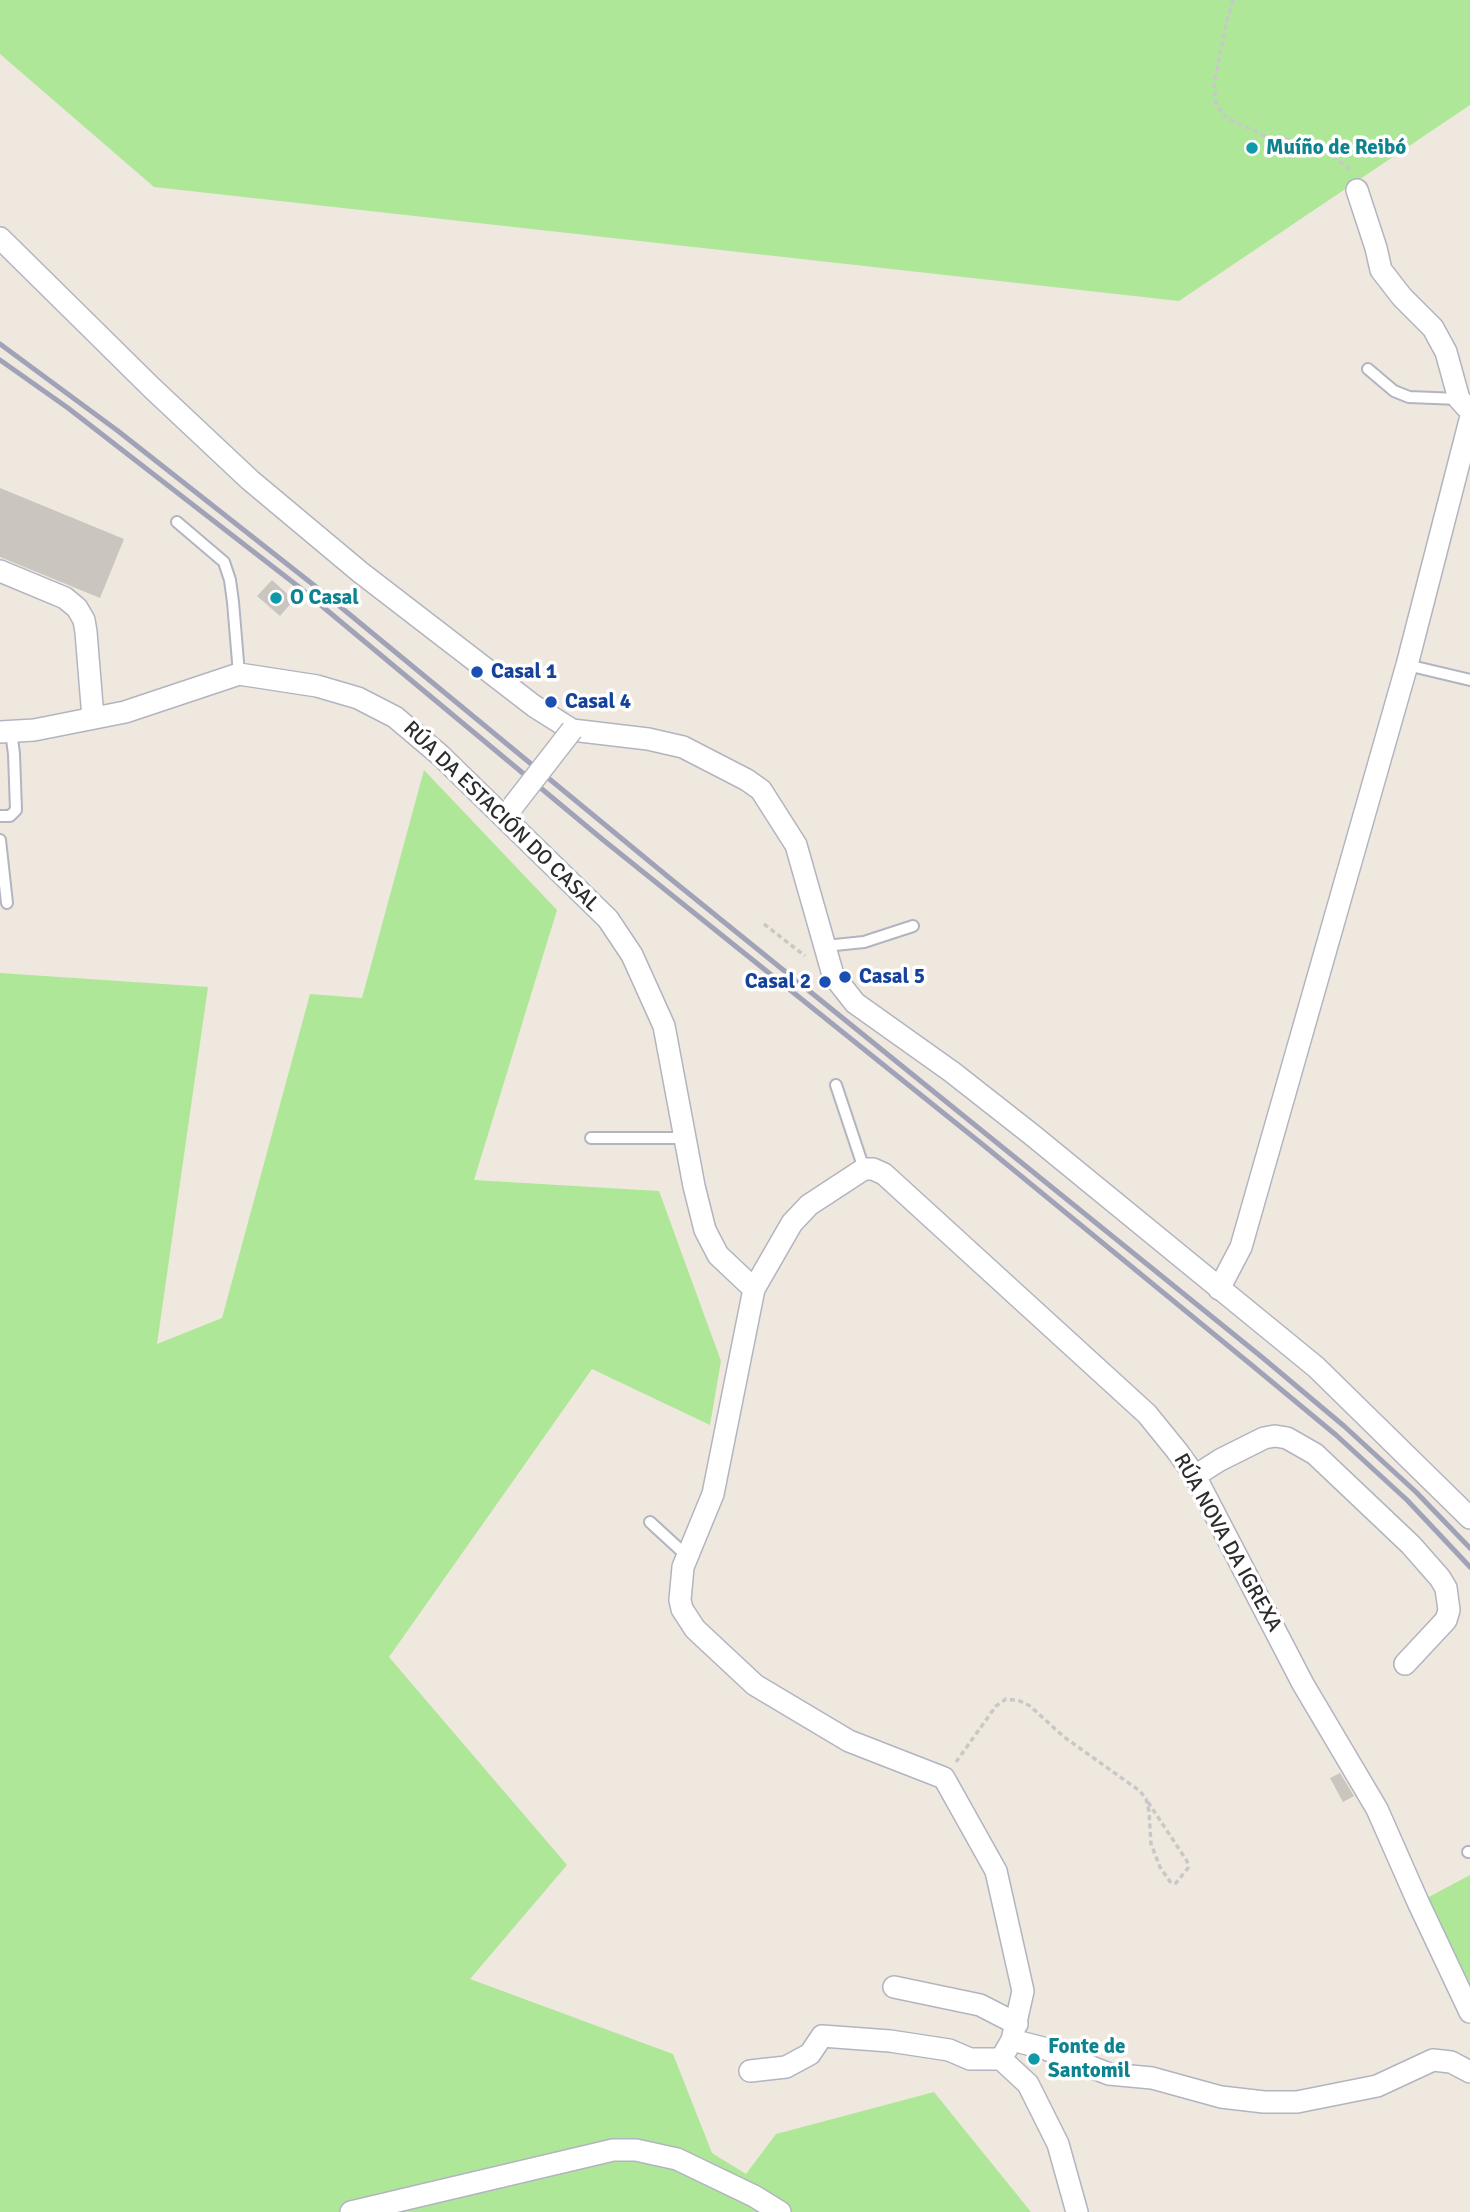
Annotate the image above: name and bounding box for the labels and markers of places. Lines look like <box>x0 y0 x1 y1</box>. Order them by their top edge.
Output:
place label: Muíño de Reibó <box>1266 135 1406 161</box>
marker: Muíño de Reibó <box>1244 140 1260 156</box>
place label: O Casal <box>290 585 359 611</box>
marker: O Casal <box>268 590 284 606</box>
place label: Casal 1 <box>491 659 557 685</box>
marker: Casal 1 <box>469 664 485 680</box>
place label: Casal 4 <box>565 689 631 715</box>
marker: Casal 4 <box>543 694 559 710</box>
place label: Casal 5 <box>859 964 925 990</box>
place label: Casal 2 <box>745 969 811 995</box>
marker: Casal 5 <box>837 969 853 985</box>
marker: Casal 2 <box>817 974 833 990</box>
place label: Fonte de Santomil <box>1048 2034 1130 2084</box>
marker: Fonte de Santomil <box>1026 2051 1042 2067</box>

